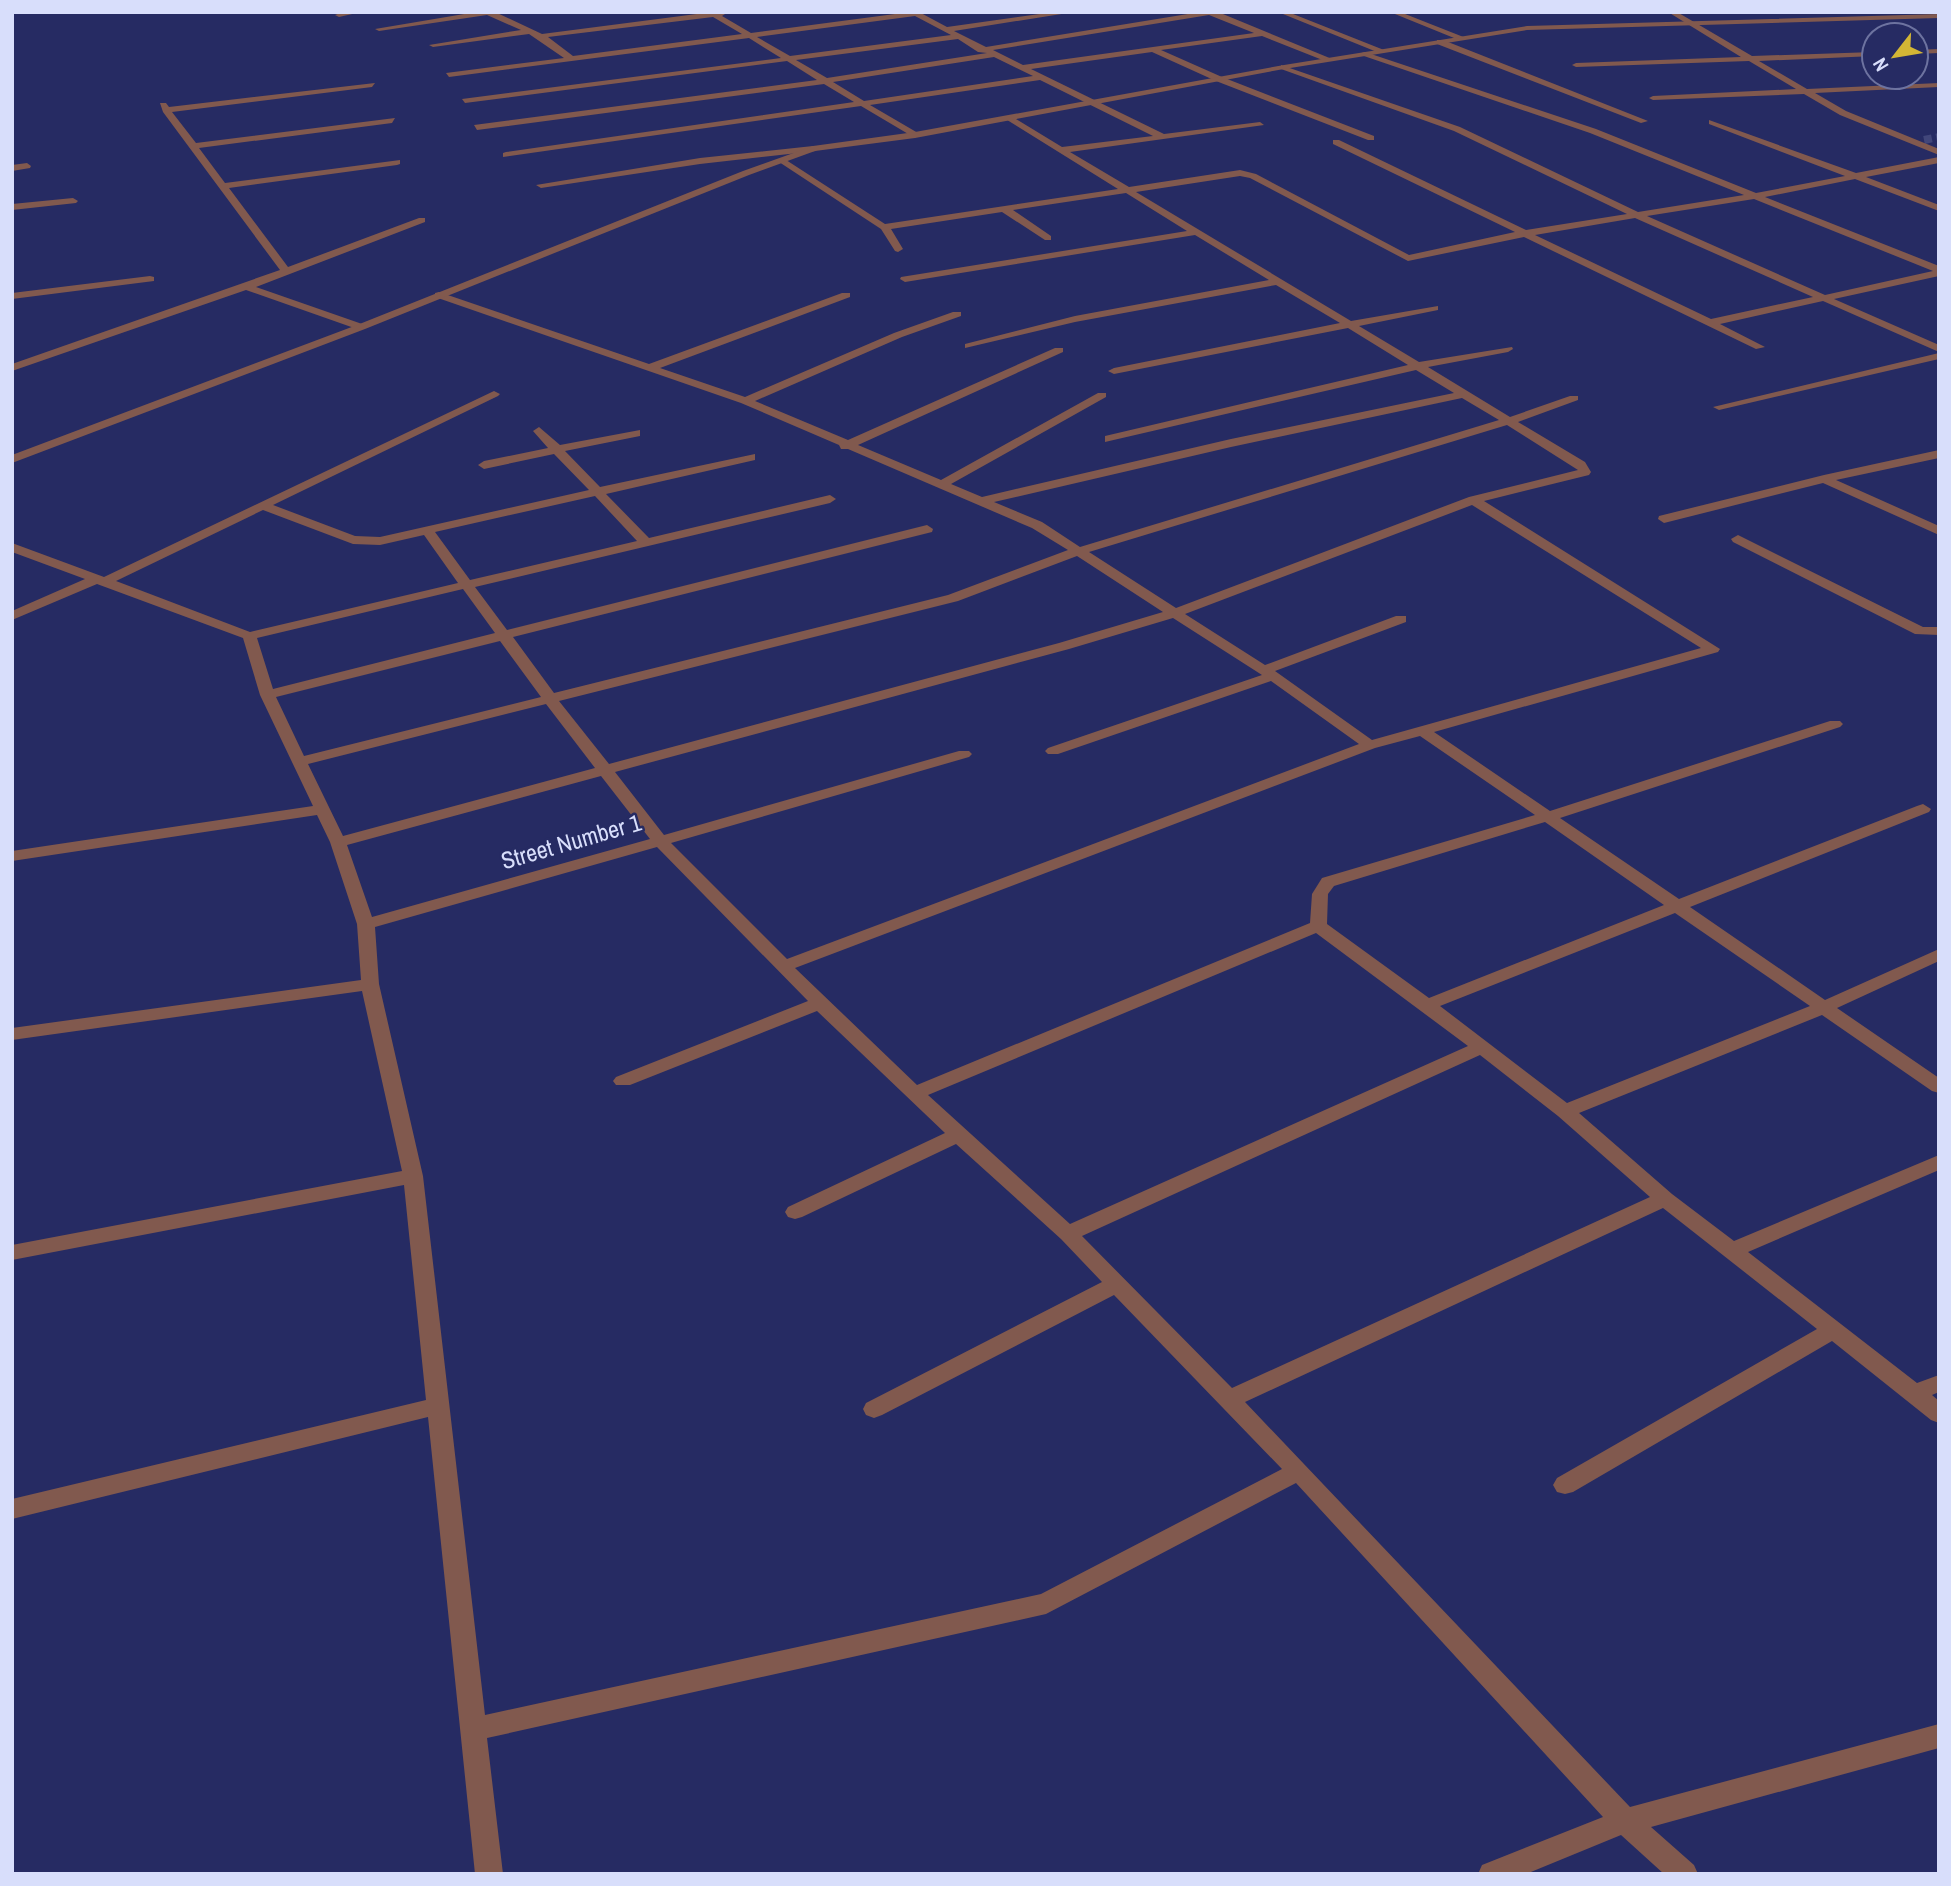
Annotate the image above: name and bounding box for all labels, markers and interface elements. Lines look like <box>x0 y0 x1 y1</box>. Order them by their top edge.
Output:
north arrow <box>1860 21 1930 91</box>
text: N <box>1866 53 1894 76</box>
street label: Street Number 1 <box>497 806 645 876</box>

